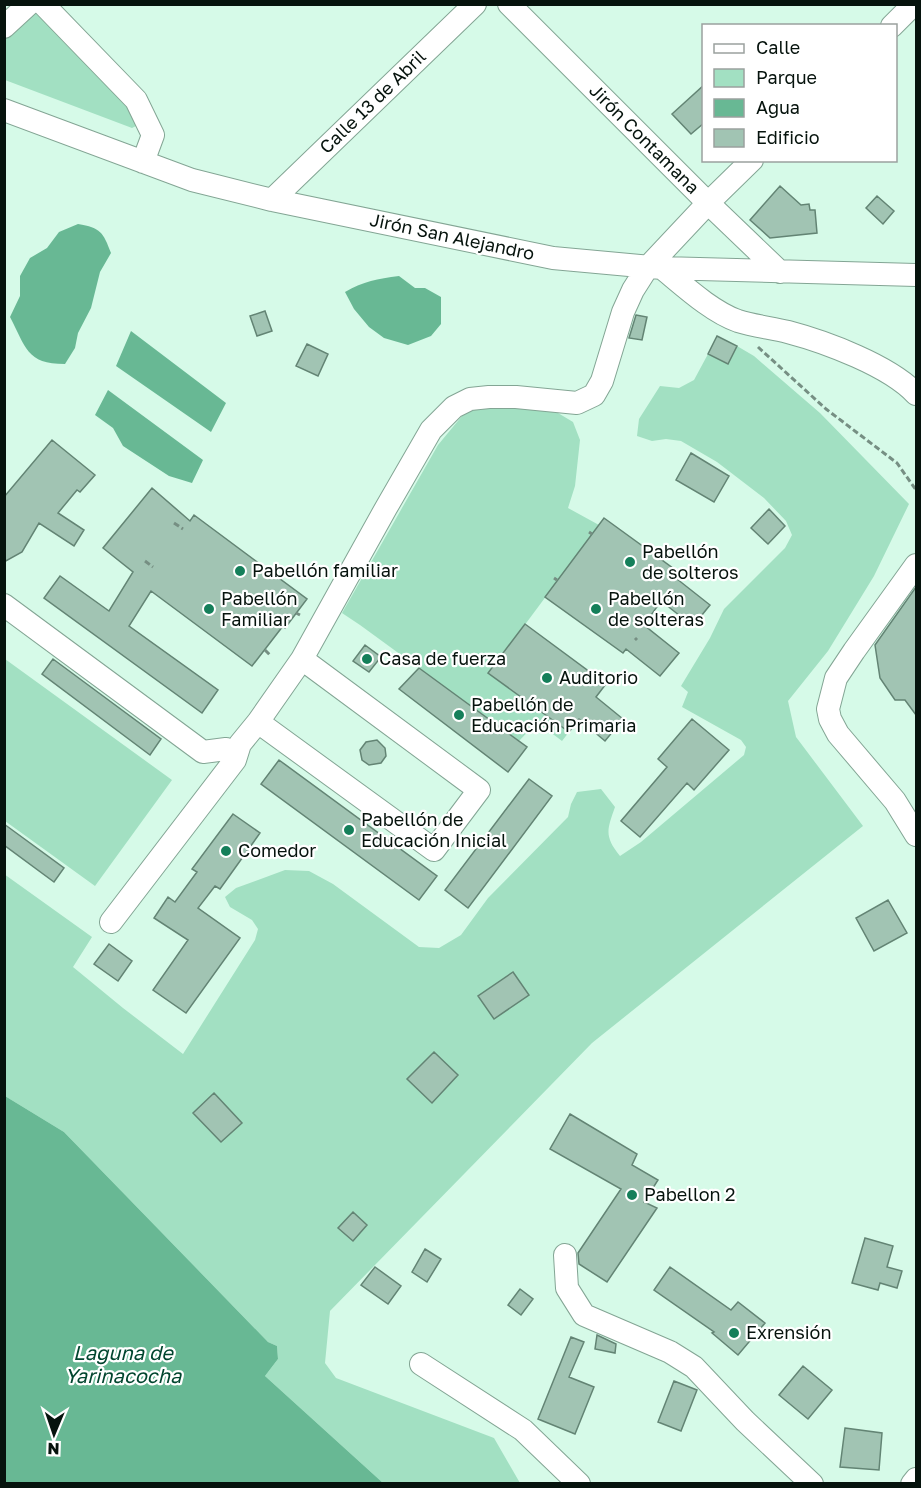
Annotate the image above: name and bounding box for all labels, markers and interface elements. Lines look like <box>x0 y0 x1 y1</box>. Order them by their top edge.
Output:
legend <box>702 24 897 162</box>
text: Calle <box>756 36 800 58</box>
street label: Calle 13 de Abril <box>315 45 430 158</box>
text: Parque <box>756 66 817 88</box>
street label: Jirón Contamana <box>585 79 704 198</box>
text: Agua <box>756 96 800 118</box>
text: Edificio <box>756 126 820 148</box>
street label: Jirón San Alejandro <box>368 208 537 264</box>
place label: Pabellón de solteros <box>642 540 739 583</box>
marker: Pabellón de solteros <box>623 555 637 569</box>
place label: Pabellón familiar <box>252 559 398 581</box>
marker: Pabellón familiar <box>233 564 247 578</box>
place label: Pabellón Familiar <box>221 587 298 630</box>
place label: Pabellón de solteras <box>608 587 704 630</box>
marker: Pabellón Familiar <box>202 602 216 616</box>
marker: Pabellón de solteras <box>589 602 603 616</box>
place label: Casa de fuerza <box>379 647 506 669</box>
marker: Casa de fuerza <box>360 652 374 666</box>
place label: Auditorio <box>559 666 638 688</box>
marker: Auditorio <box>540 671 554 685</box>
place label: Pabellón de Educación Primaria <box>471 693 637 736</box>
marker: Pabellón de Educación Primaria <box>452 708 466 722</box>
place label: Pabellón de Educación Inicial <box>361 808 507 851</box>
marker: Pabellón de Educación Inicial <box>342 823 356 837</box>
place label: Comedor <box>238 839 316 861</box>
marker: Comedor <box>219 844 233 858</box>
place label: Pabellon 2 <box>644 1183 735 1205</box>
marker: Pabellon 2 <box>625 1188 639 1202</box>
place label: Exrensión <box>746 1321 831 1343</box>
marker: Exrensión <box>727 1326 741 1340</box>
water label: Laguna de Yarinacocha <box>65 1340 182 1387</box>
north arrow <box>24 1404 84 1464</box>
text: N <box>47 1439 60 1459</box>

